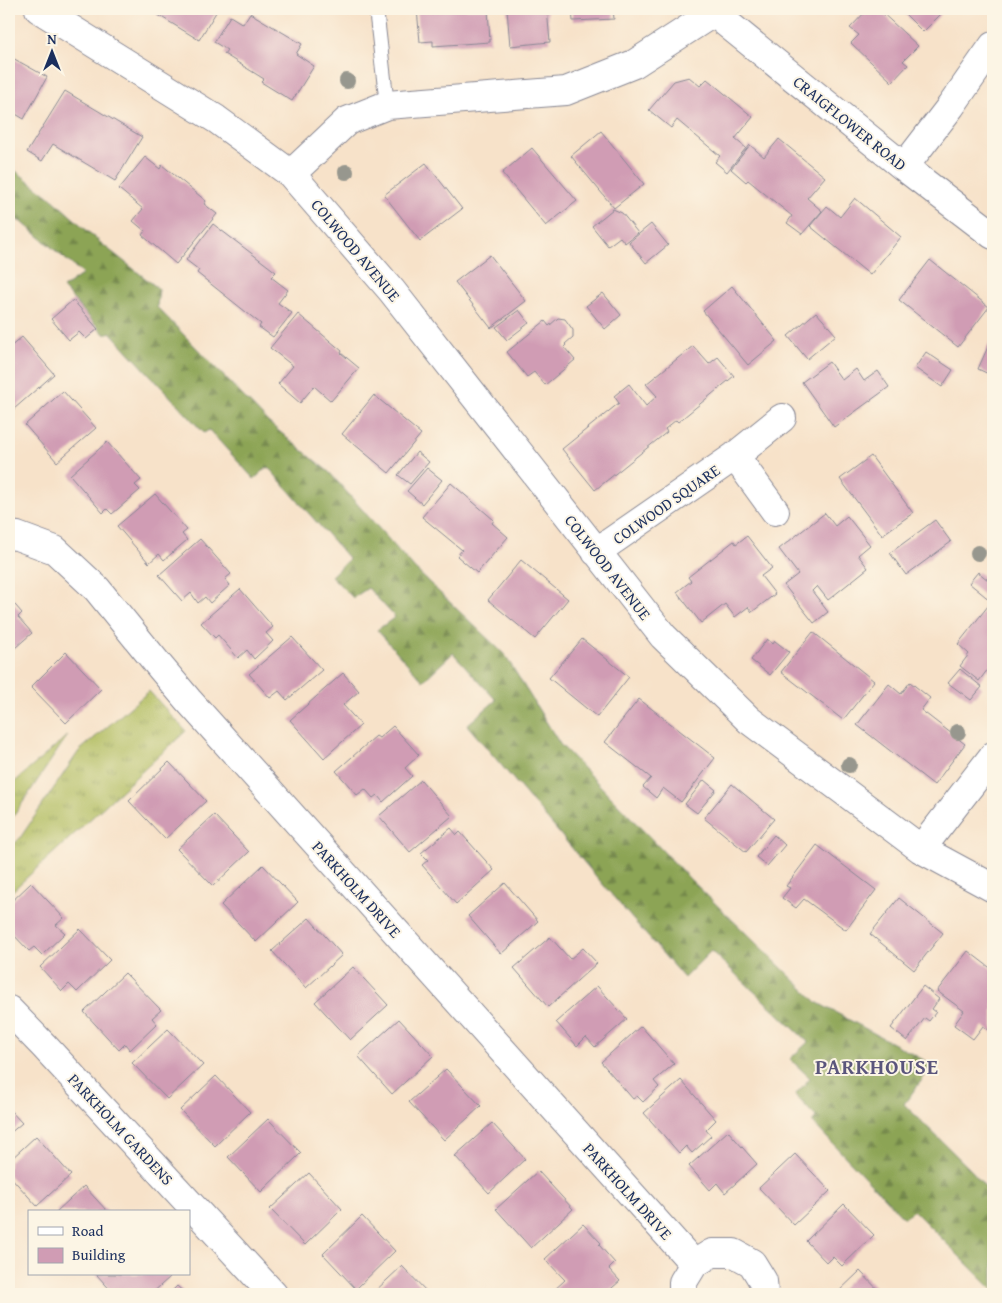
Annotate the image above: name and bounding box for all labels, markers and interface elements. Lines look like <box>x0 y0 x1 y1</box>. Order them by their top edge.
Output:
north arrow <box>28 28 78 78</box>
text: N <box>47 29 57 49</box>
street label: CRAIGFLOWER ROAD <box>788 70 912 176</box>
street label: COLWOOD AVENUE <box>306 193 406 307</box>
street label: COLWOOD SQUARE <box>608 458 724 550</box>
street label: COLWOOD AVENUE <box>559 509 657 625</box>
street label: PARKHOLM DRIVE <box>307 835 407 943</box>
district label: PARKHOUSE <box>815 1051 939 1082</box>
street label: PARKHOLM GARDENS <box>63 1068 179 1190</box>
street label: PARKHOLM DRIVE <box>578 1137 678 1245</box>
legend <box>28 1210 190 1276</box>
text: Road <box>72 1220 103 1241</box>
text: Building <box>72 1244 126 1265</box>

